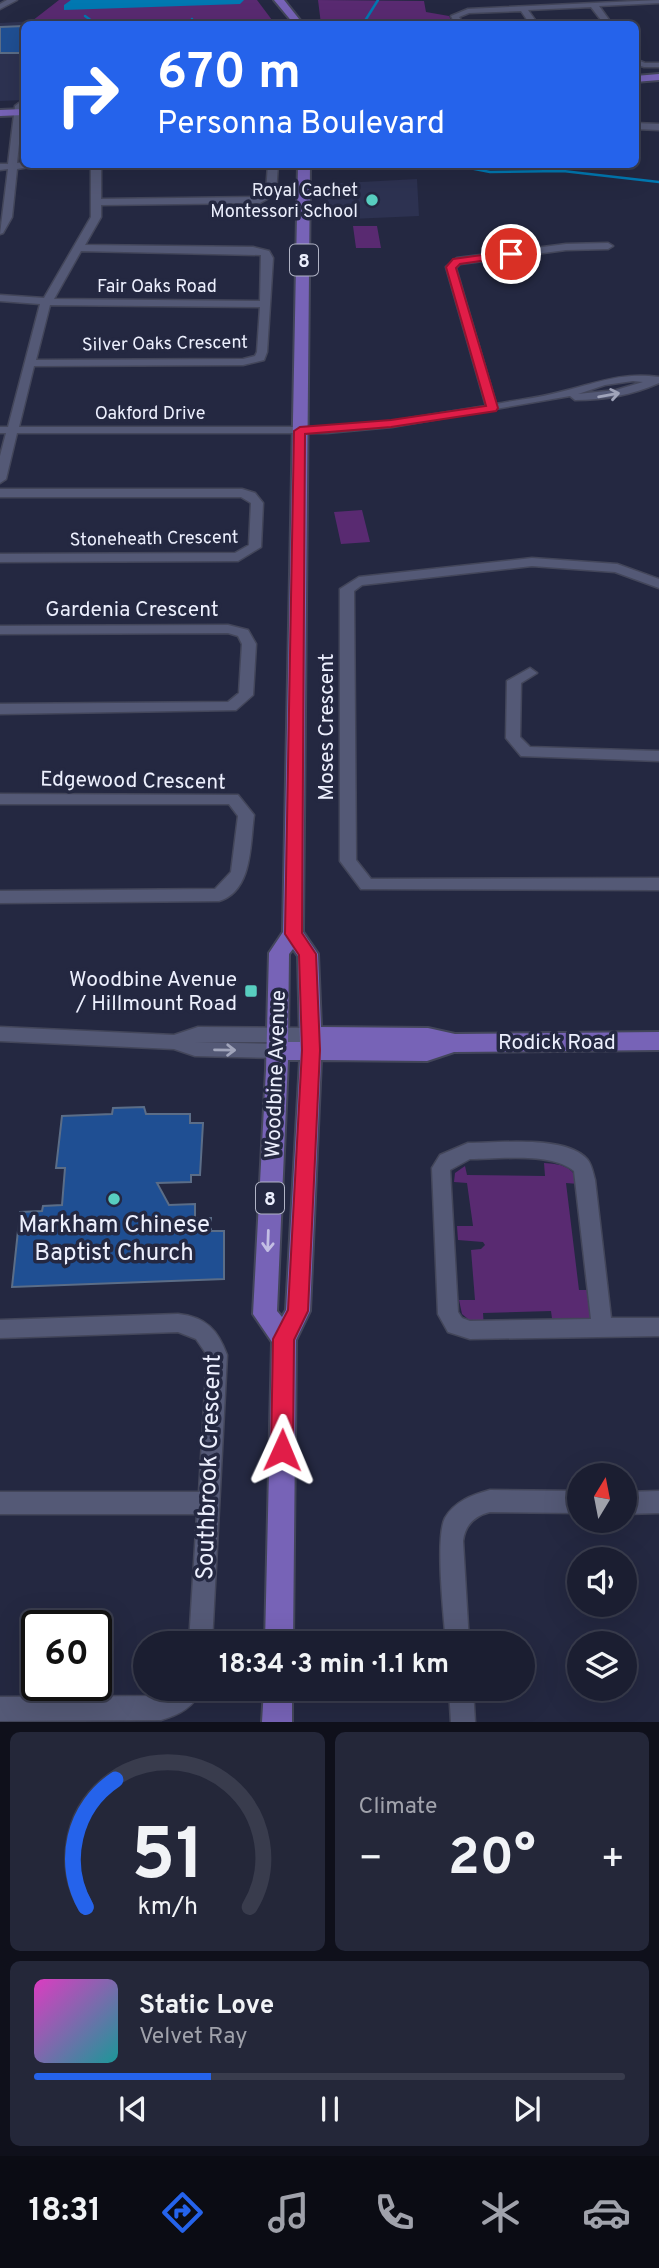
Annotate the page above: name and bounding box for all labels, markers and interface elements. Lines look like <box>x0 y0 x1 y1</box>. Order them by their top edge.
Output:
text: 670 m <box>157 44 301 106</box>
icon: right <box>42 49 133 140</box>
text: Personna Boulevard <box>157 105 445 145</box>
place label: Royal Cachet Montessori School <box>210 180 358 224</box>
marker: Royal Cachet Montessori School <box>364 192 380 208</box>
pin <box>481 224 541 284</box>
icon: arrive <box>492 235 530 273</box>
road number: 8 <box>290 244 318 276</box>
street label: Fair Oaks Road <box>97 276 217 299</box>
street label: Silver Oaks Crescent <box>82 332 248 357</box>
one-way arrow <box>598 388 620 401</box>
street label: Oakford Drive <box>95 403 205 426</box>
street label: Stoneheath Crescent <box>69 527 239 552</box>
street label: Gardenia Crescent <box>45 597 219 624</box>
street label: Moses Crescent <box>314 653 341 801</box>
street label: Edgewood Crescent <box>40 766 226 797</box>
place label: Woodbine Avenue / Hillmount Road <box>69 967 237 1018</box>
marker: Woodbine Avenue / Hillmount Road <box>243 983 259 999</box>
street label: Woodbine Avenue <box>260 990 293 1158</box>
street label: Rodick Road <box>498 1030 616 1057</box>
one-way arrow <box>213 1043 236 1057</box>
road number: 8 <box>256 1182 284 1214</box>
marker: Markham Chinese Baptist Church <box>106 1191 122 1207</box>
place label: Markham Chinese Baptist Church <box>18 1211 210 1269</box>
one-way arrow <box>261 1230 274 1253</box>
street label: Southbrook Crescent <box>191 1354 229 1581</box>
position arrow <box>245 1413 319 1487</box>
north arrow <box>567 1463 637 1533</box>
map controls <box>567 1463 637 1701</box>
button: sound <box>567 1547 637 1617</box>
speed limit sign: 60 <box>21 1610 112 1701</box>
button: layers <box>567 1631 637 1701</box>
text: 18:34 · 3 min · 1.1 km <box>219 1649 449 1682</box>
text: Climate <box>359 1793 437 1822</box>
text: 51 <box>130 1814 204 1906</box>
text: 20° <box>448 1827 536 1893</box>
text: − <box>359 1836 383 1885</box>
text: + <box>600 1836 625 1885</box>
text: km/h <box>137 1892 198 1924</box>
text: Static Love <box>139 1990 274 2023</box>
text: Velvet Ray <box>139 2023 247 2052</box>
icon: previous <box>114 2090 152 2128</box>
icon: pause <box>311 2090 349 2128</box>
icon: next <box>508 2090 546 2128</box>
icon: directions <box>158 2188 207 2237</box>
icon: music <box>264 2188 313 2237</box>
icon: phone <box>370 2188 419 2237</box>
icon: climate <box>476 2188 525 2237</box>
icon: car <box>582 2188 631 2237</box>
text: 18:31 <box>28 2192 101 2232</box>

